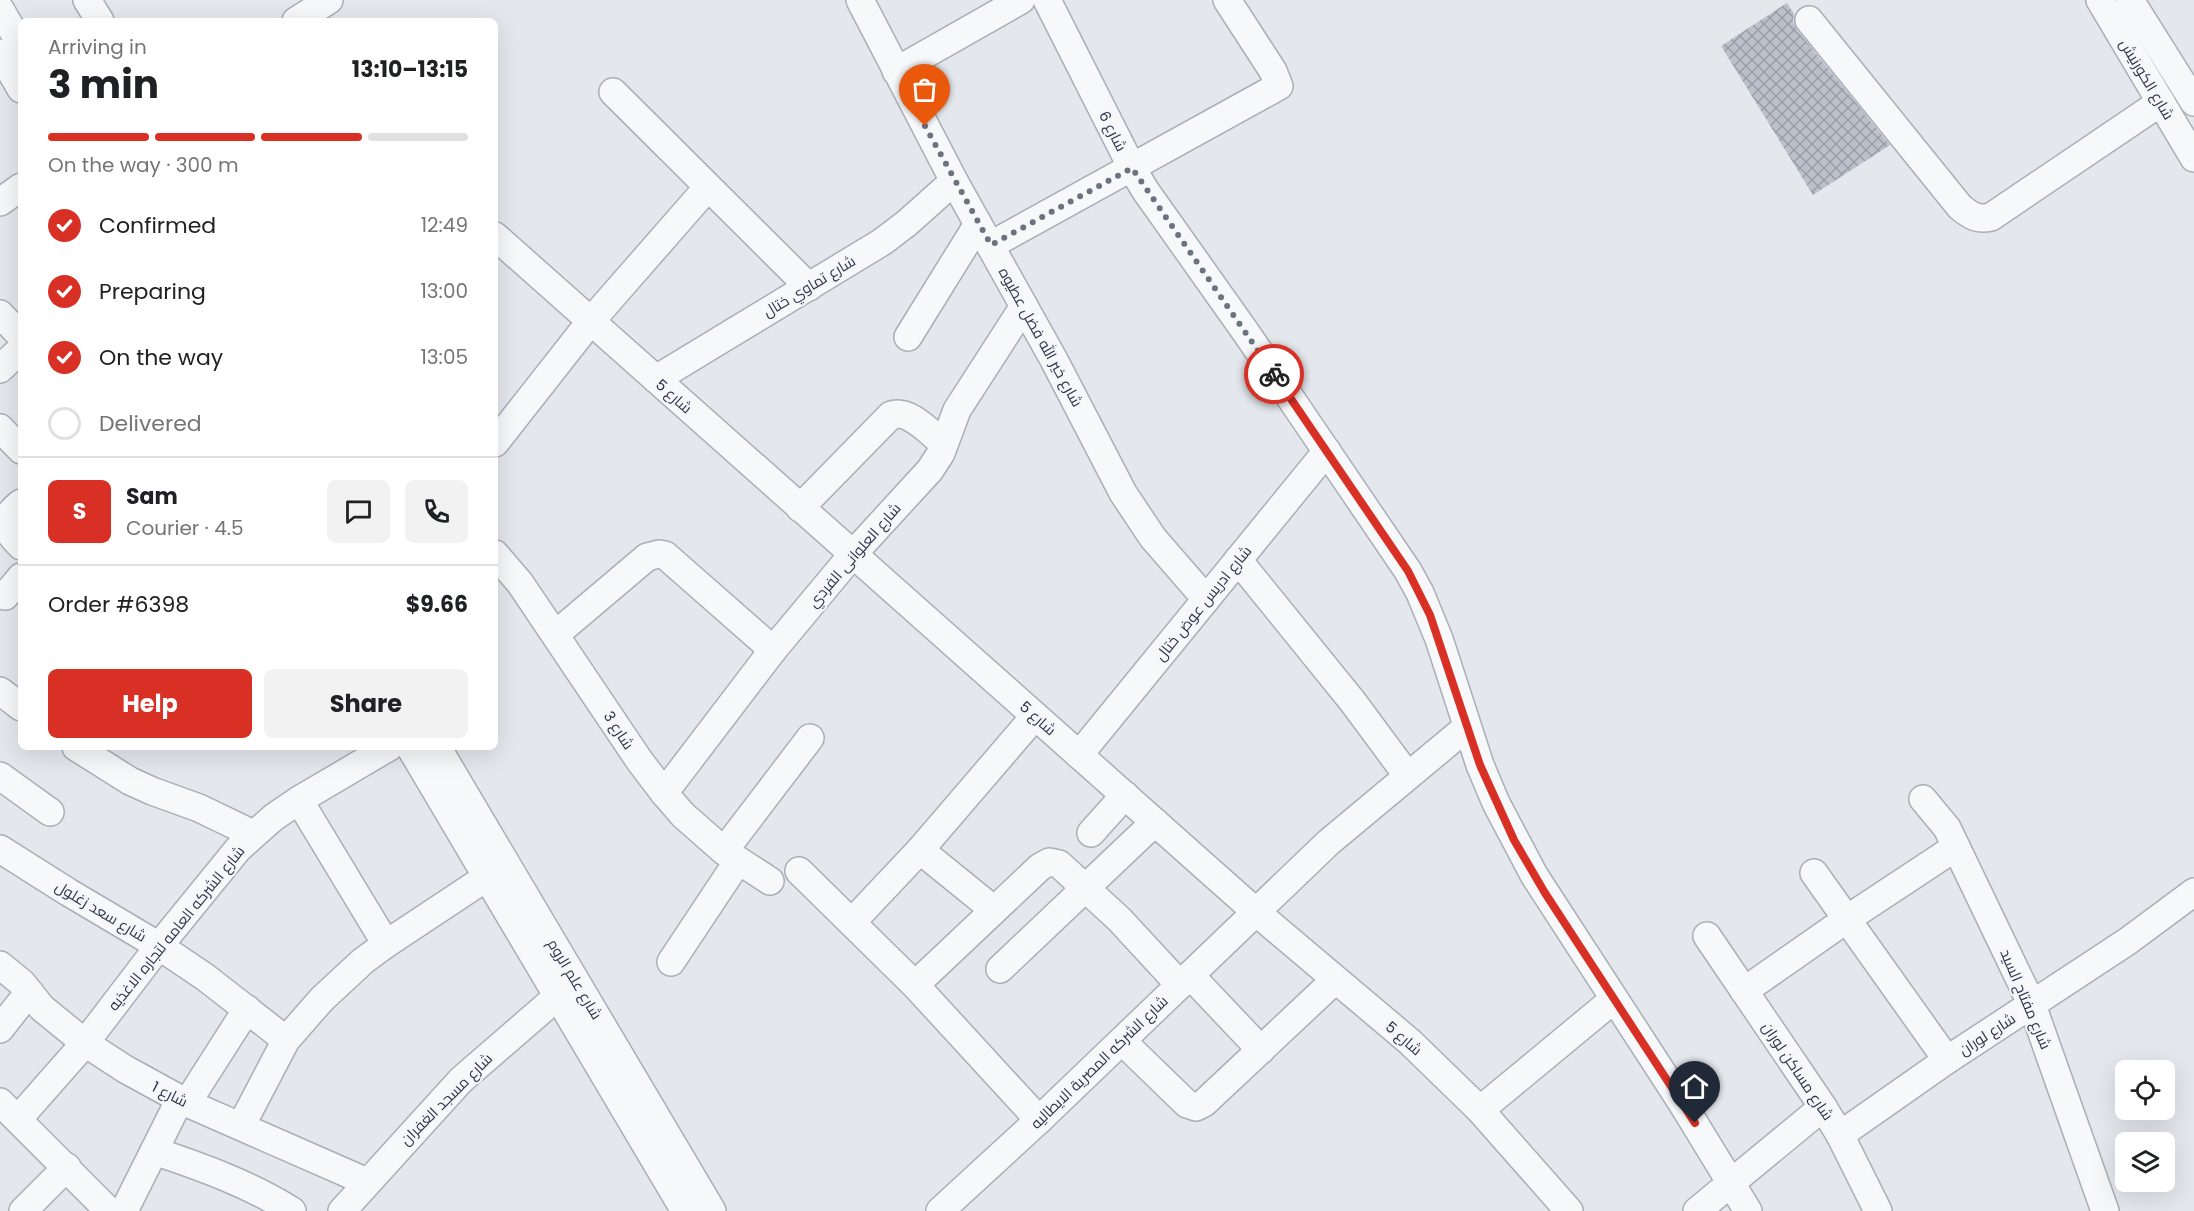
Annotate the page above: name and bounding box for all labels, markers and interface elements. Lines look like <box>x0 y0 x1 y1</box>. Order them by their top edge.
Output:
text: Arriving in <box>48 33 147 61</box>
street label: شارع الكورنيش <box>2114 35 2179 124</box>
text: 13:10–13:15 <box>352 54 468 85</box>
text: 3 min <box>48 57 159 112</box>
pin <box>899 64 950 126</box>
icon: bag <box>908 73 941 106</box>
street label: شارع 6 <box>1093 107 1132 155</box>
text: On the way · 300 m <box>48 151 239 179</box>
icon: check <box>48 209 81 242</box>
text: Confirmed <box>99 210 216 241</box>
text: 12:49 <box>421 211 468 239</box>
street label: شارع تماوي ختال <box>759 250 860 324</box>
street label: شارع خير الله فضل عطيوه <box>993 263 1088 411</box>
icon: check <box>48 275 81 308</box>
text: Preparing <box>99 276 206 307</box>
text: 13:00 <box>420 277 468 305</box>
icon: check <box>48 341 81 374</box>
text: On the way <box>99 342 223 373</box>
text: 13:05 <box>420 343 468 371</box>
courier <box>1244 344 1304 404</box>
icon: bike <box>1258 358 1291 391</box>
street label: شارع 5 <box>651 374 697 419</box>
text: Delivered <box>99 408 202 439</box>
button: chat <box>327 480 390 543</box>
button: phone <box>405 480 468 543</box>
text: Sam <box>126 481 178 512</box>
text: S <box>73 496 86 527</box>
street label: شارع العلوانى الفردي <box>803 498 907 613</box>
text: Courier · 4.5 <box>126 514 244 542</box>
street label: شارع ادريس عوض ختال <box>1150 541 1257 666</box>
text: Order #6398 <box>48 589 189 620</box>
text: $9.66 <box>406 589 468 620</box>
button: Help <box>48 669 252 738</box>
button: Share <box>264 669 468 738</box>
street label: شارع 5 <box>1015 696 1061 741</box>
street label: شارع 3 <box>598 707 639 754</box>
street label: شارع الشركه العامه لتجاره الاغذيه <box>103 841 250 1016</box>
street label: شارع سعد زغلول <box>51 875 151 947</box>
street label: شارع علم الروم <box>542 935 607 1024</box>
street label: شارع مفتاح السيد <box>1994 946 2057 1053</box>
street label: شارع الشركه المصرية الايطاليه <box>1026 991 1173 1134</box>
street label: شارع لوران <box>1955 1008 2020 1061</box>
street label: شارع 5 <box>1380 1016 1427 1061</box>
street label: شارع مساكن لوران <box>1756 1018 1839 1125</box>
street label: شارع مسجد الغفران <box>395 1048 497 1150</box>
map controls <box>2115 1060 2175 1192</box>
button: locate <box>2115 1060 2175 1120</box>
pin <box>1669 1061 1720 1123</box>
icon: home <box>1678 1070 1711 1103</box>
street label: شارع 1 <box>148 1076 192 1113</box>
button: layers <box>2115 1132 2175 1192</box>

